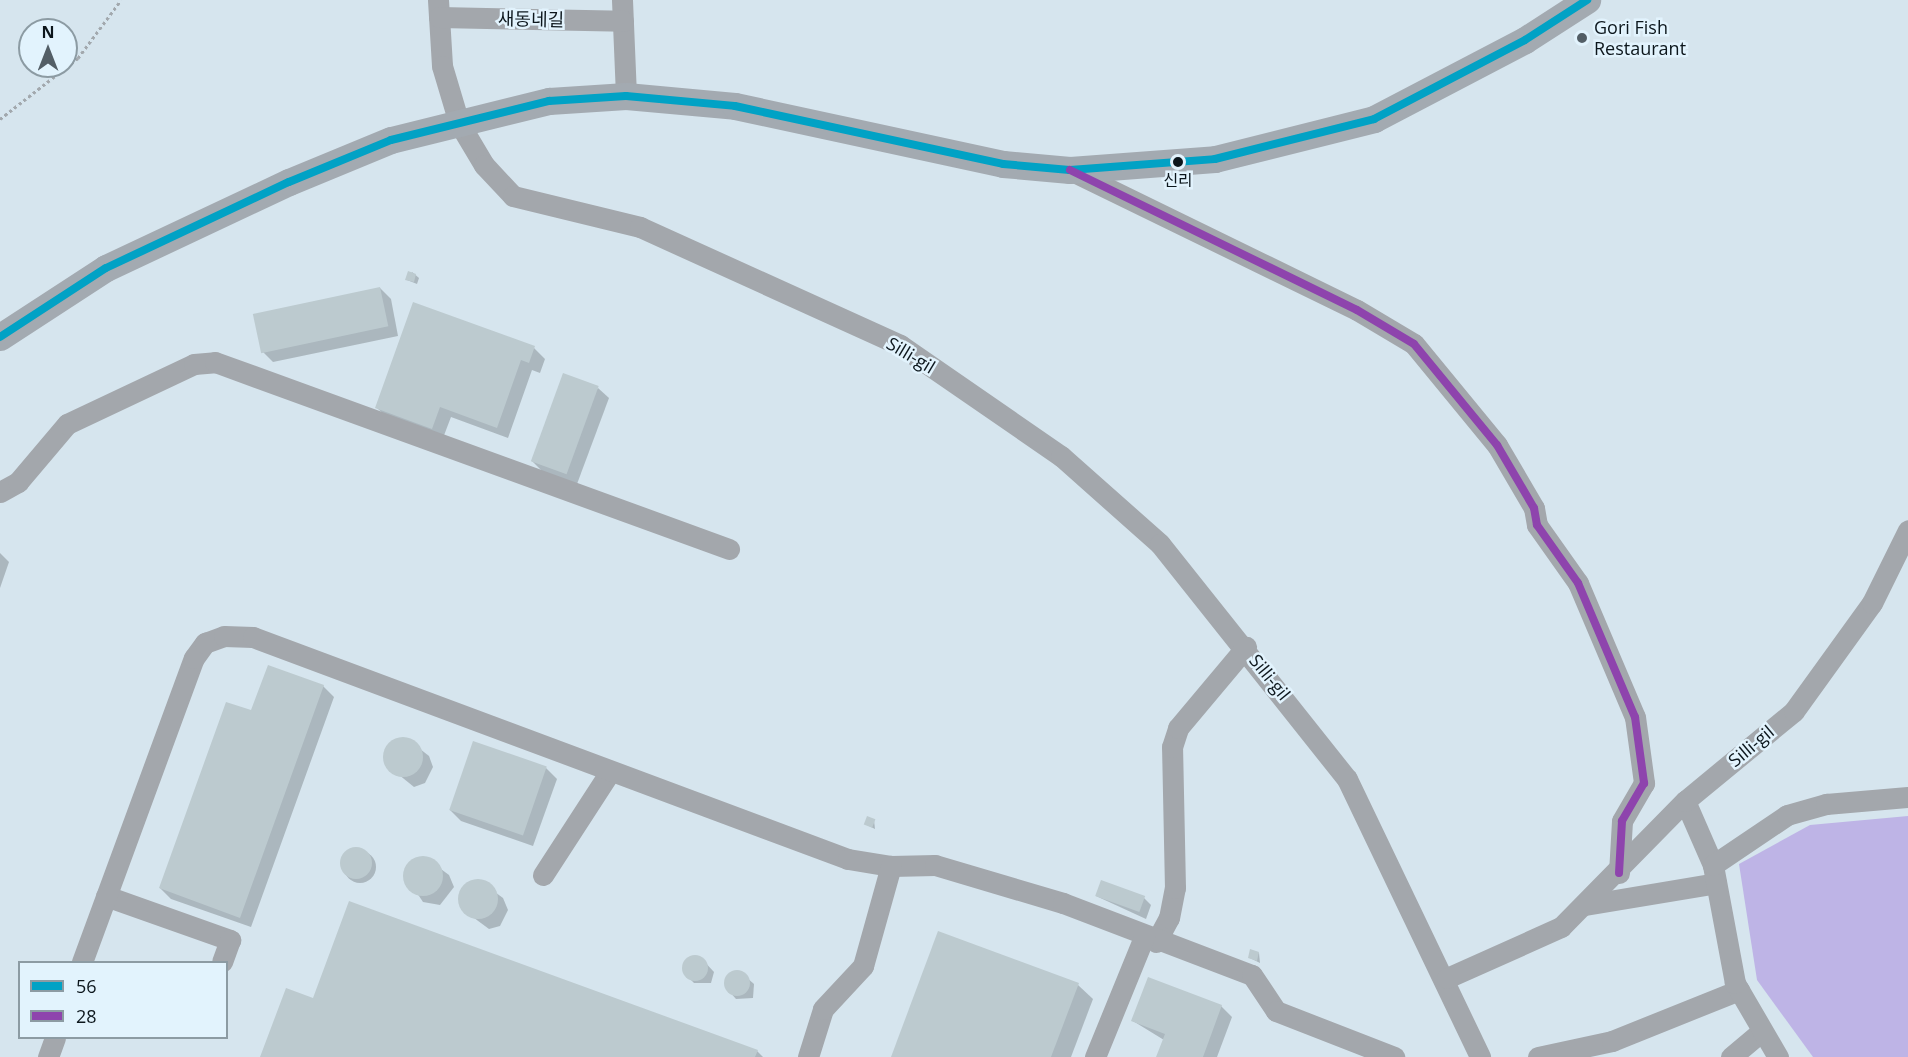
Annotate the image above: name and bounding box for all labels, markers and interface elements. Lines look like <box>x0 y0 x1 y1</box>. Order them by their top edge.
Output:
street label: 새동네길 <box>498 8 564 30</box>
place label: Gori Fish Restaurant <box>1594 17 1686 60</box>
north arrow <box>18 18 78 78</box>
text: N <box>41 21 55 43</box>
marker: Gori Fish Restaurant <box>1575 31 1589 45</box>
marker: 신리 <box>1172 156 1184 168</box>
place label: 신리 <box>1163 170 1193 190</box>
street label: Silli-gil <box>883 332 939 378</box>
street label: Silli-gil <box>1245 650 1295 704</box>
street label: Silli-gil <box>1724 721 1778 771</box>
legend <box>18 961 228 1039</box>
text: 56 <box>76 974 97 998</box>
text: 28 <box>76 1004 97 1028</box>

